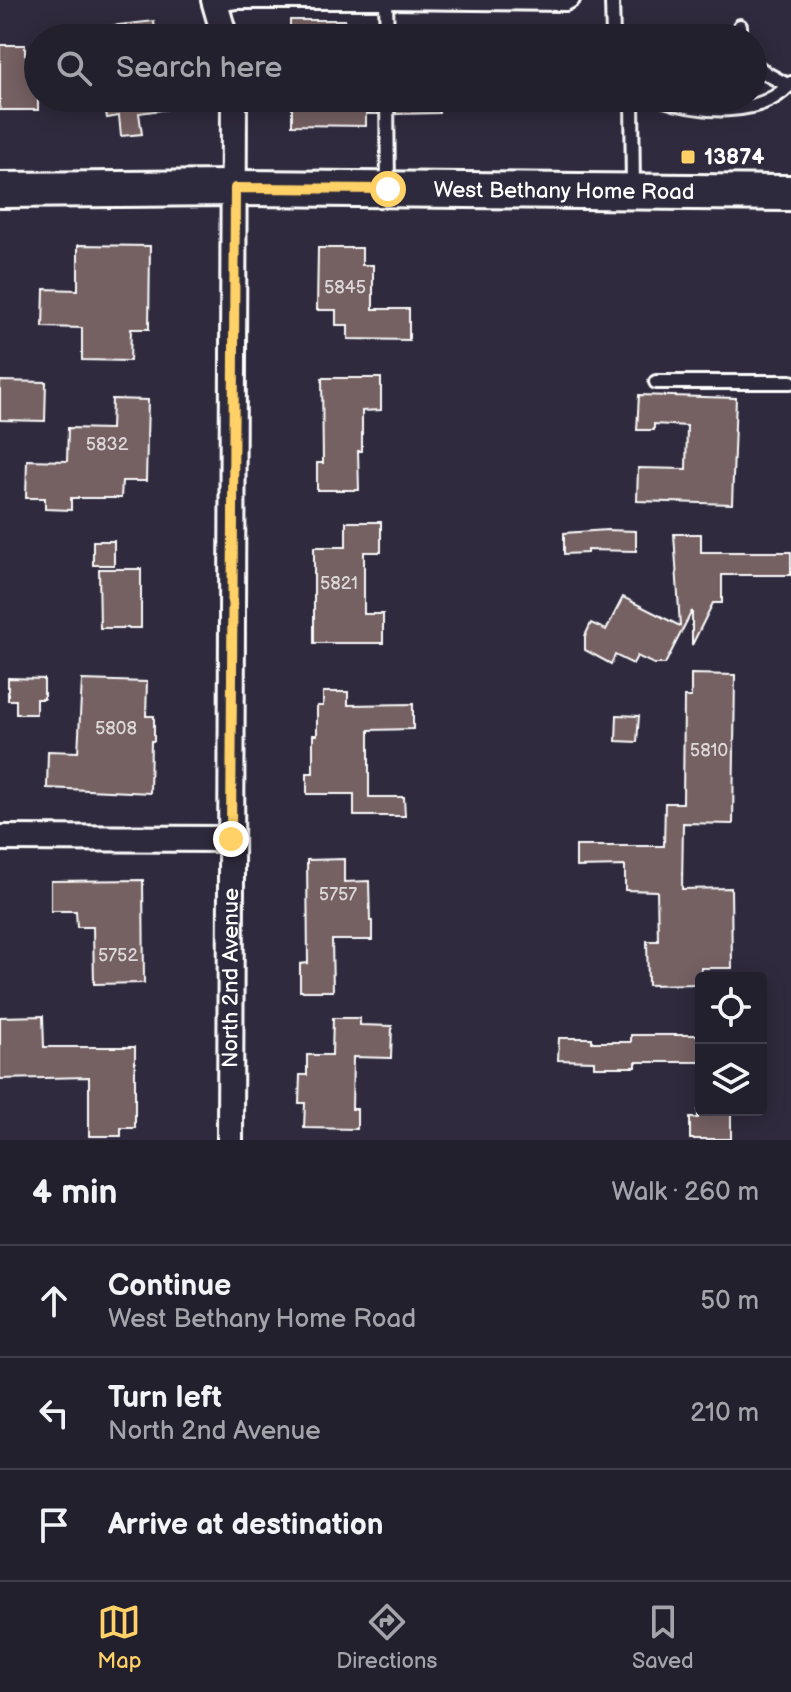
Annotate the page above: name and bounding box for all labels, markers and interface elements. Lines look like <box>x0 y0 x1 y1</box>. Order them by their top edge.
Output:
search box <box>24 24 767 112</box>
icon: search <box>52 46 96 90</box>
text: Search here <box>116 50 282 86</box>
place label: 13874 <box>704 144 764 171</box>
marker: 13874 <box>679 148 697 166</box>
route start <box>370 171 406 207</box>
street label: West Bethany Home Road <box>433 176 695 206</box>
house number: 5845 <box>324 277 366 298</box>
house number: 5832 <box>86 434 129 455</box>
house number: 5821 <box>320 573 358 594</box>
house number: 5808 <box>95 718 137 739</box>
house number: 5810 <box>690 740 728 761</box>
route end <box>213 821 249 857</box>
house number: 5757 <box>319 884 357 905</box>
street label: North 2nd Avenue <box>217 888 244 1068</box>
house number: 5752 <box>98 945 138 966</box>
map controls <box>695 972 767 1116</box>
button: locate <box>695 972 767 1044</box>
button: layers <box>695 1044 767 1116</box>
text: 4 min <box>32 1172 118 1213</box>
text: Walk · 260 m <box>612 1177 759 1208</box>
text: Continue <box>108 1268 231 1304</box>
icon: ahead <box>32 1279 76 1323</box>
text: 50 m <box>700 1286 759 1317</box>
text: West Bethany Home Road <box>108 1304 416 1335</box>
text: Turn left <box>108 1380 222 1416</box>
icon: left <box>32 1391 76 1435</box>
text: 210 m <box>690 1398 759 1429</box>
text: North 2nd Avenue <box>108 1416 321 1447</box>
icon: arrive <box>32 1503 76 1547</box>
text: Arrive at destination <box>108 1507 384 1543</box>
tab: Map <box>97 1600 142 1675</box>
tab: Directions <box>336 1600 437 1675</box>
tab: Saved <box>632 1600 694 1675</box>

